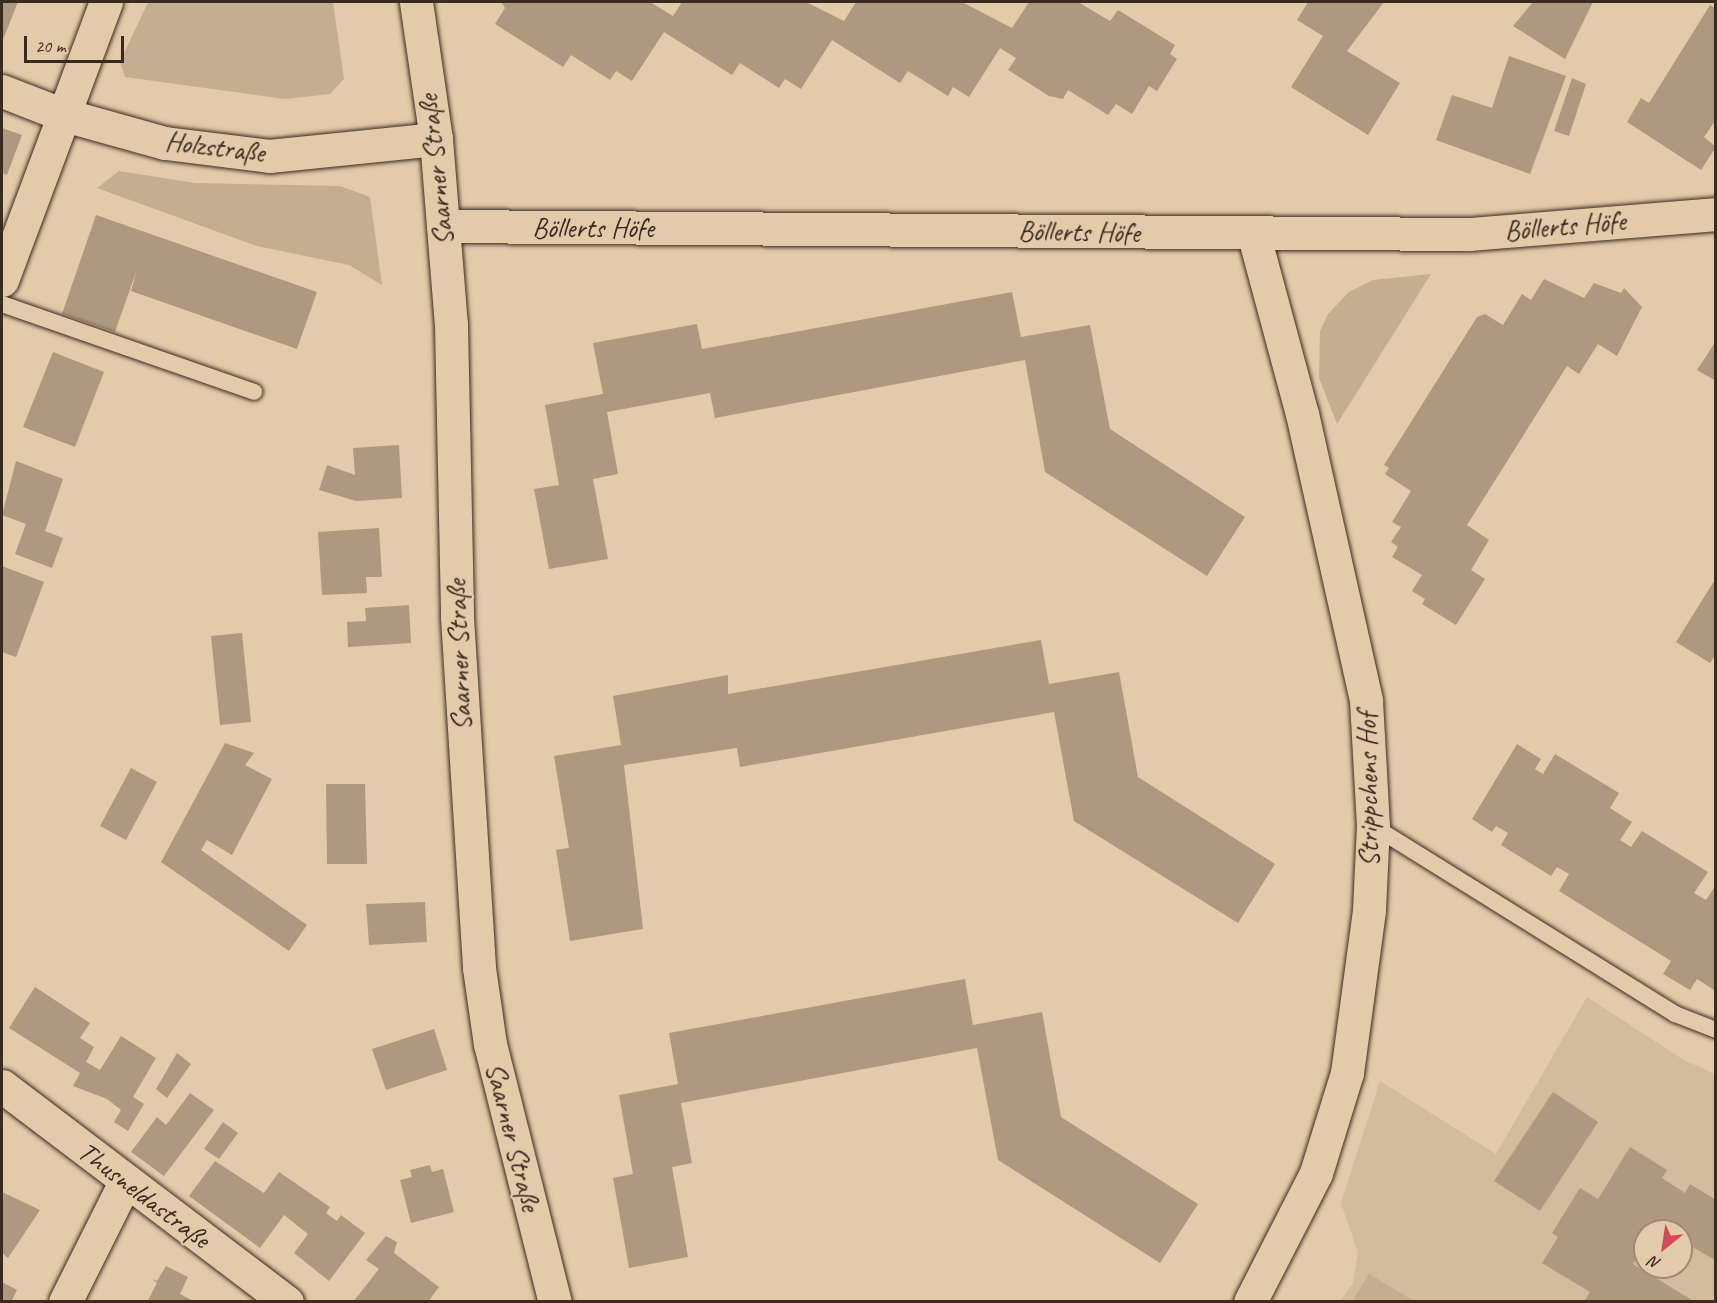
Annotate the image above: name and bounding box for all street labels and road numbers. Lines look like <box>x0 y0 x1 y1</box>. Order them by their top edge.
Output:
street label: Saarner Straße <box>411 93 461 247</box>
street label: Holzstraße <box>164 124 266 170</box>
street label: Böllerts Höfe <box>1503 204 1627 248</box>
street label: Böllerts Höfe <box>532 211 654 245</box>
street label: Böllerts Höfe <box>1018 214 1140 250</box>
street label: Saarner Straße <box>440 579 478 731</box>
street label: Strippchens Hof <box>1350 713 1386 867</box>
street label: Saarner Straße <box>478 1059 548 1215</box>
street label: Thusneldastraße <box>71 1134 217 1256</box>

